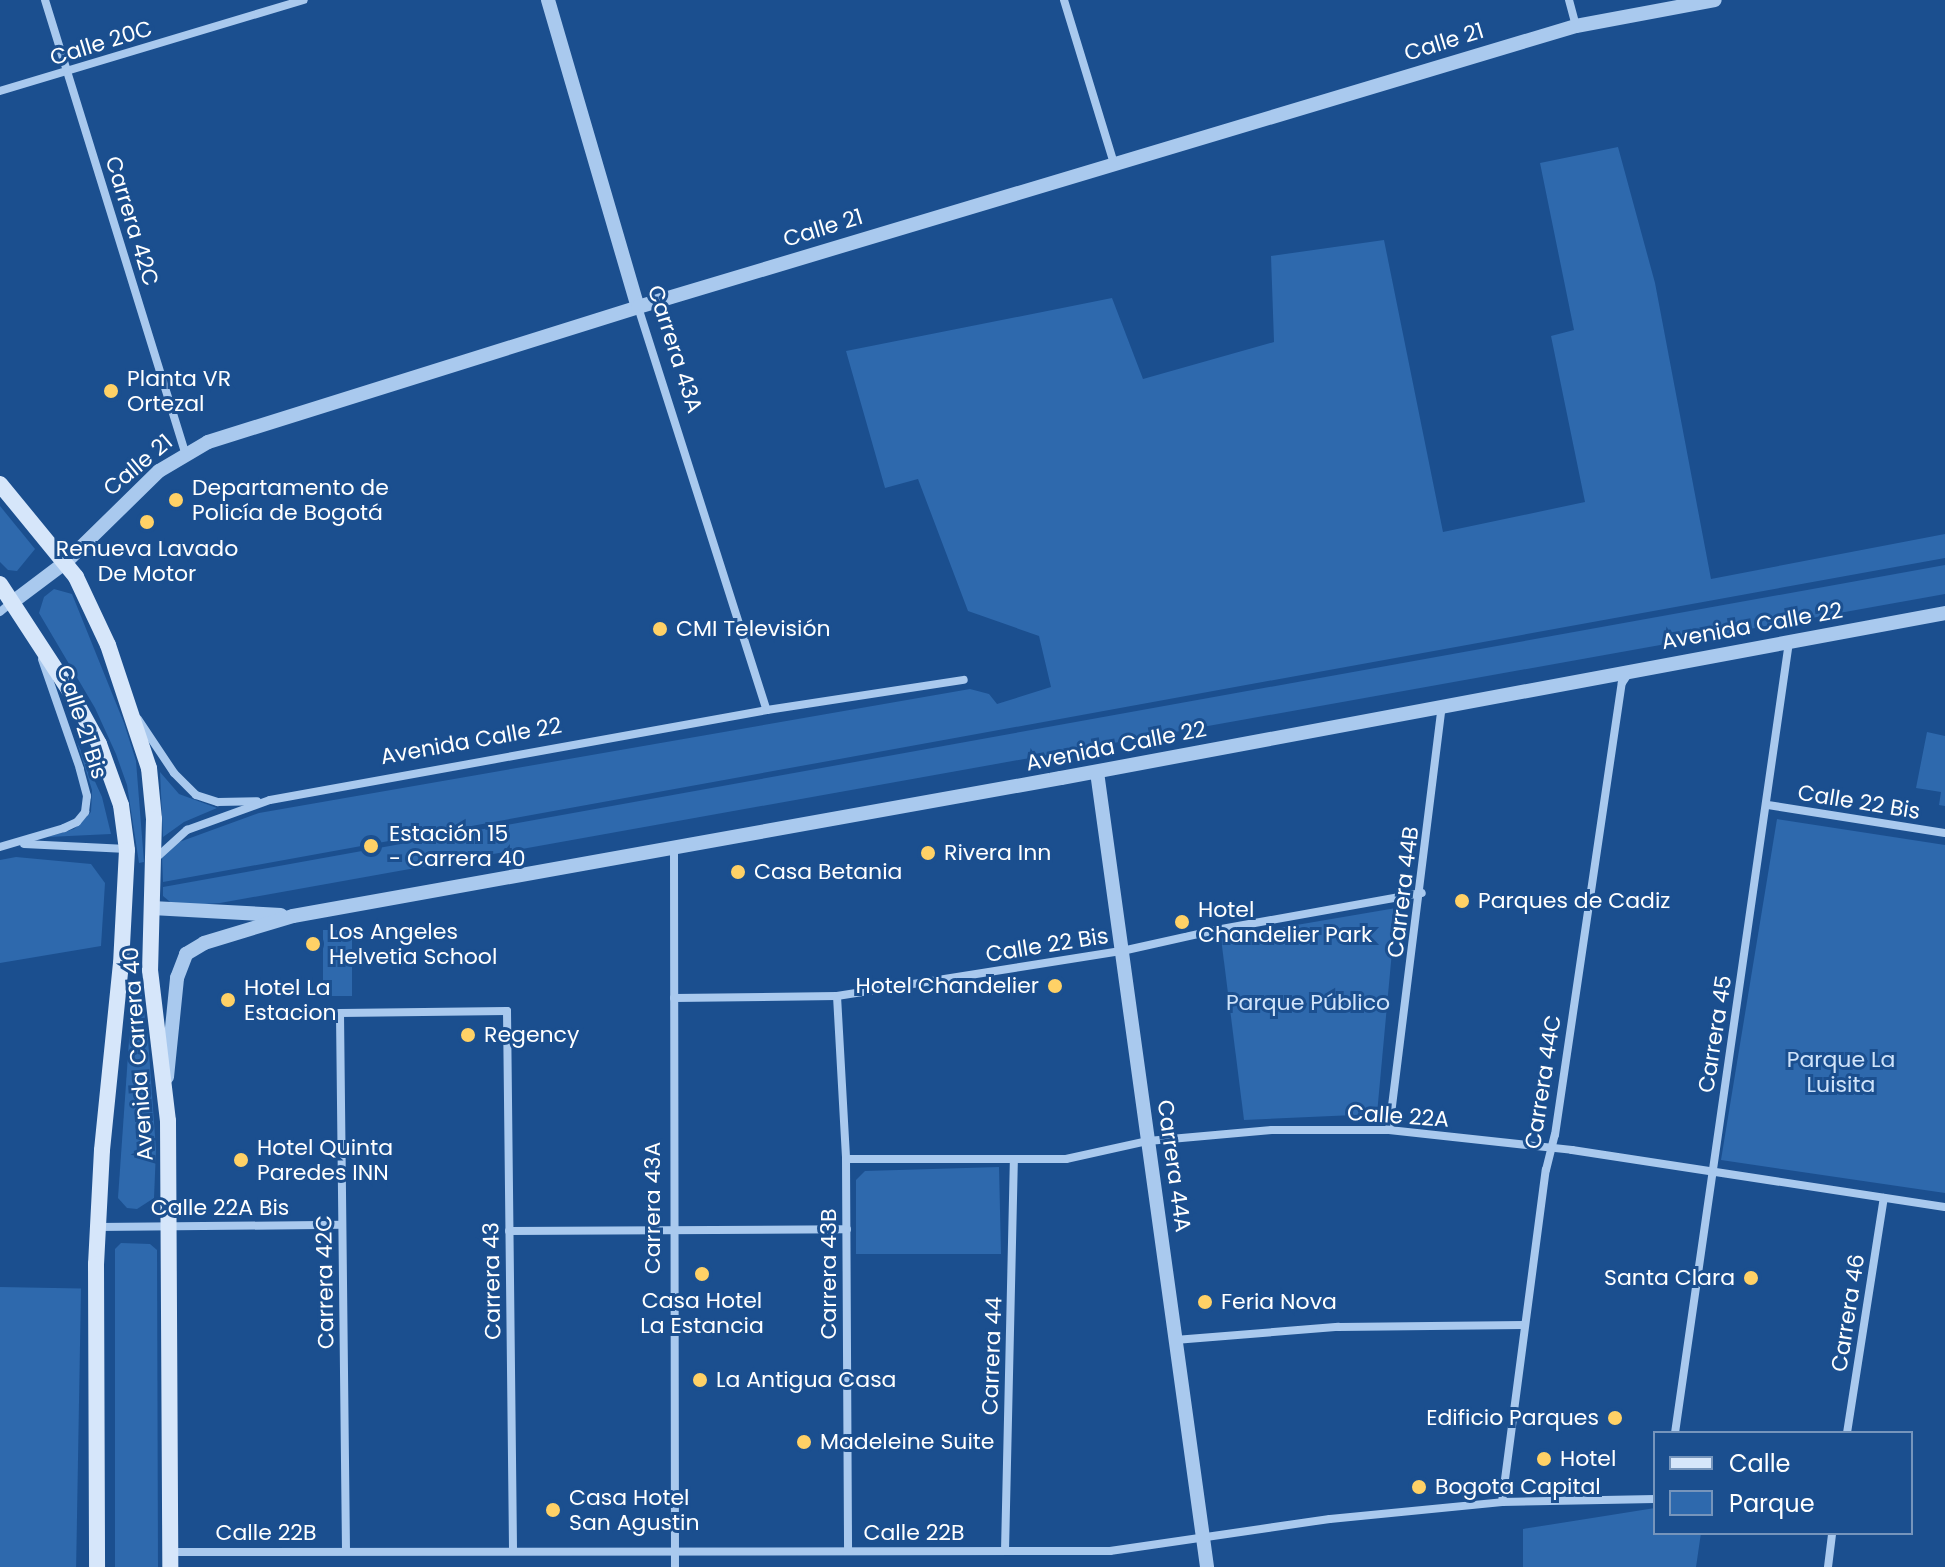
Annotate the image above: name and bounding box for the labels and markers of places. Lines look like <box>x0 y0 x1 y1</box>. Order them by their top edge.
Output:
place label: Planta VR Ortezal <box>127 365 231 416</box>
marker: Planta VR Ortezal <box>102 382 120 400</box>
place label: Departamento de Policía de Bogotá <box>192 474 389 526</box>
marker: Departamento de Policía de Bogotá <box>167 491 185 509</box>
marker: Renueva Lavado De Motor <box>138 513 156 531</box>
place label: Renueva Lavado De Motor <box>56 535 238 586</box>
place label: CMI Televisión <box>676 616 831 642</box>
marker: CMI Televisión <box>651 620 669 638</box>
place label: Estación 15 - Carrera 40 <box>389 820 526 872</box>
marker: Estación 15 - Carrera 40 <box>360 835 382 857</box>
place label: Rivera Inn <box>944 840 1051 866</box>
marker: Rivera Inn <box>919 844 937 862</box>
place label: Casa Betania <box>754 859 902 885</box>
marker: Casa Betania <box>729 863 747 881</box>
place label: Parques de Cadiz <box>1478 888 1670 914</box>
marker: Parques de Cadiz <box>1453 892 1471 910</box>
place label: Hotel Chandelier Park <box>1198 896 1372 948</box>
marker: Hotel Chandelier Park <box>1173 913 1191 931</box>
place label: Los Angeles Helvetia School <box>329 918 497 970</box>
marker: Los Angeles Helvetia School <box>304 935 322 953</box>
place label: Hotel Chandelier <box>856 973 1039 999</box>
place label: Hotel La Estacion <box>244 974 337 1026</box>
marker: Hotel Chandelier <box>1046 977 1064 995</box>
marker: Hotel La Estacion <box>219 991 237 1009</box>
place label: Regency <box>484 1022 579 1048</box>
marker: Regency <box>459 1026 477 1044</box>
place label: Hotel Quinta Paredes INN <box>257 1134 393 1186</box>
marker: Hotel Quinta Paredes INN <box>232 1151 250 1169</box>
marker: Casa Hotel La Estancia <box>693 1265 711 1283</box>
place label: Santa Clara <box>1604 1265 1735 1291</box>
marker: Santa Clara <box>1742 1269 1760 1287</box>
place label: Casa Hotel La Estancia <box>640 1287 764 1338</box>
place label: Feria Nova <box>1221 1289 1337 1315</box>
marker: Feria Nova <box>1196 1293 1214 1311</box>
place label: La Antigua Casa <box>716 1367 896 1393</box>
marker: La Antigua Casa <box>691 1371 709 1389</box>
place label: Edificio Parques <box>1426 1405 1599 1431</box>
marker: Edificio Parques <box>1606 1409 1624 1427</box>
place label: Madeleine Suite <box>820 1429 994 1455</box>
marker: Madeleine Suite <box>795 1433 813 1451</box>
place label: Hotel <box>1560 1446 1616 1472</box>
marker: Hotel <box>1535 1450 1553 1468</box>
place label: Bogota Capital <box>1435 1474 1601 1500</box>
marker: Bogota Capital <box>1410 1478 1428 1496</box>
place label: Casa Hotel San Agustin <box>569 1484 700 1536</box>
marker: Casa Hotel San Agustin <box>544 1501 562 1519</box>

